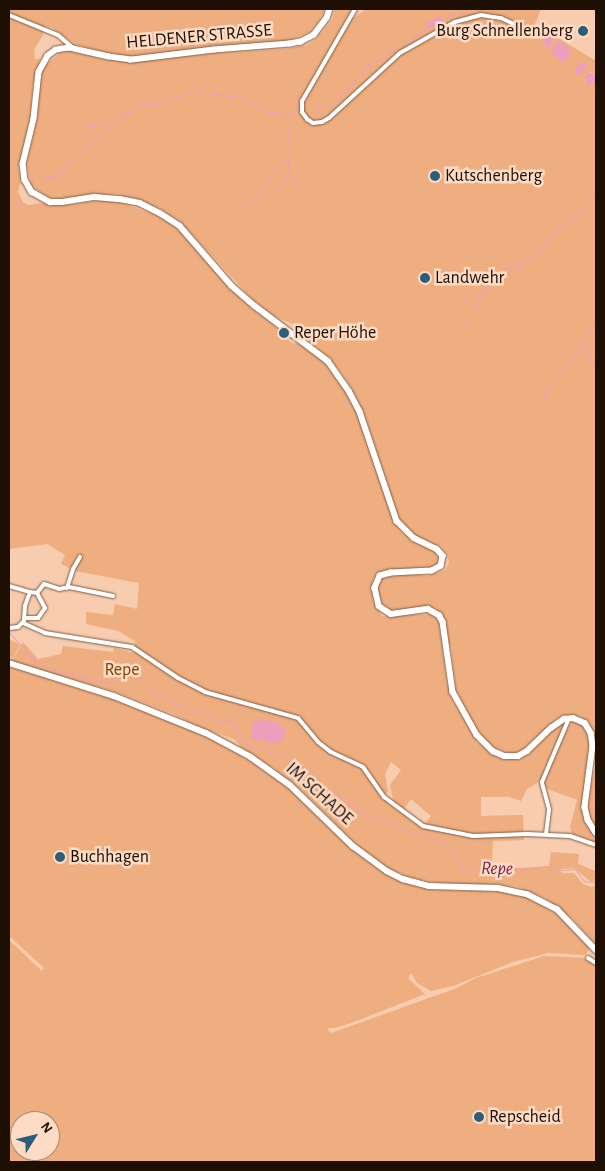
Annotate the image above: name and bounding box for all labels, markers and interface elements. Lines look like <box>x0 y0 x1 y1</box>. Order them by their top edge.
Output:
street label: HELDENER STRASSE <box>125 20 273 54</box>
place label: Burg Schnellenberg <box>436 20 573 42</box>
marker: Burg Schnellenberg <box>577 25 589 37</box>
place label: Kutschenberg <box>445 165 542 187</box>
marker: Kutschenberg <box>429 170 441 182</box>
place label: Landwehr <box>435 267 504 289</box>
marker: Landwehr <box>419 272 431 284</box>
place label: Reper Höhe <box>294 322 376 344</box>
marker: Reper Höhe <box>278 327 290 339</box>
park label: Repe <box>104 659 140 681</box>
street label: IM SCHADE <box>281 758 357 830</box>
place label: Buchhagen <box>70 846 149 868</box>
marker: Buchhagen <box>54 851 66 863</box>
water label: Repe <box>481 857 513 881</box>
place label: Repscheid <box>489 1106 561 1128</box>
north arrow <box>10 1111 60 1161</box>
marker: Repscheid <box>473 1111 485 1123</box>
text: N <box>38 1120 55 1136</box>

